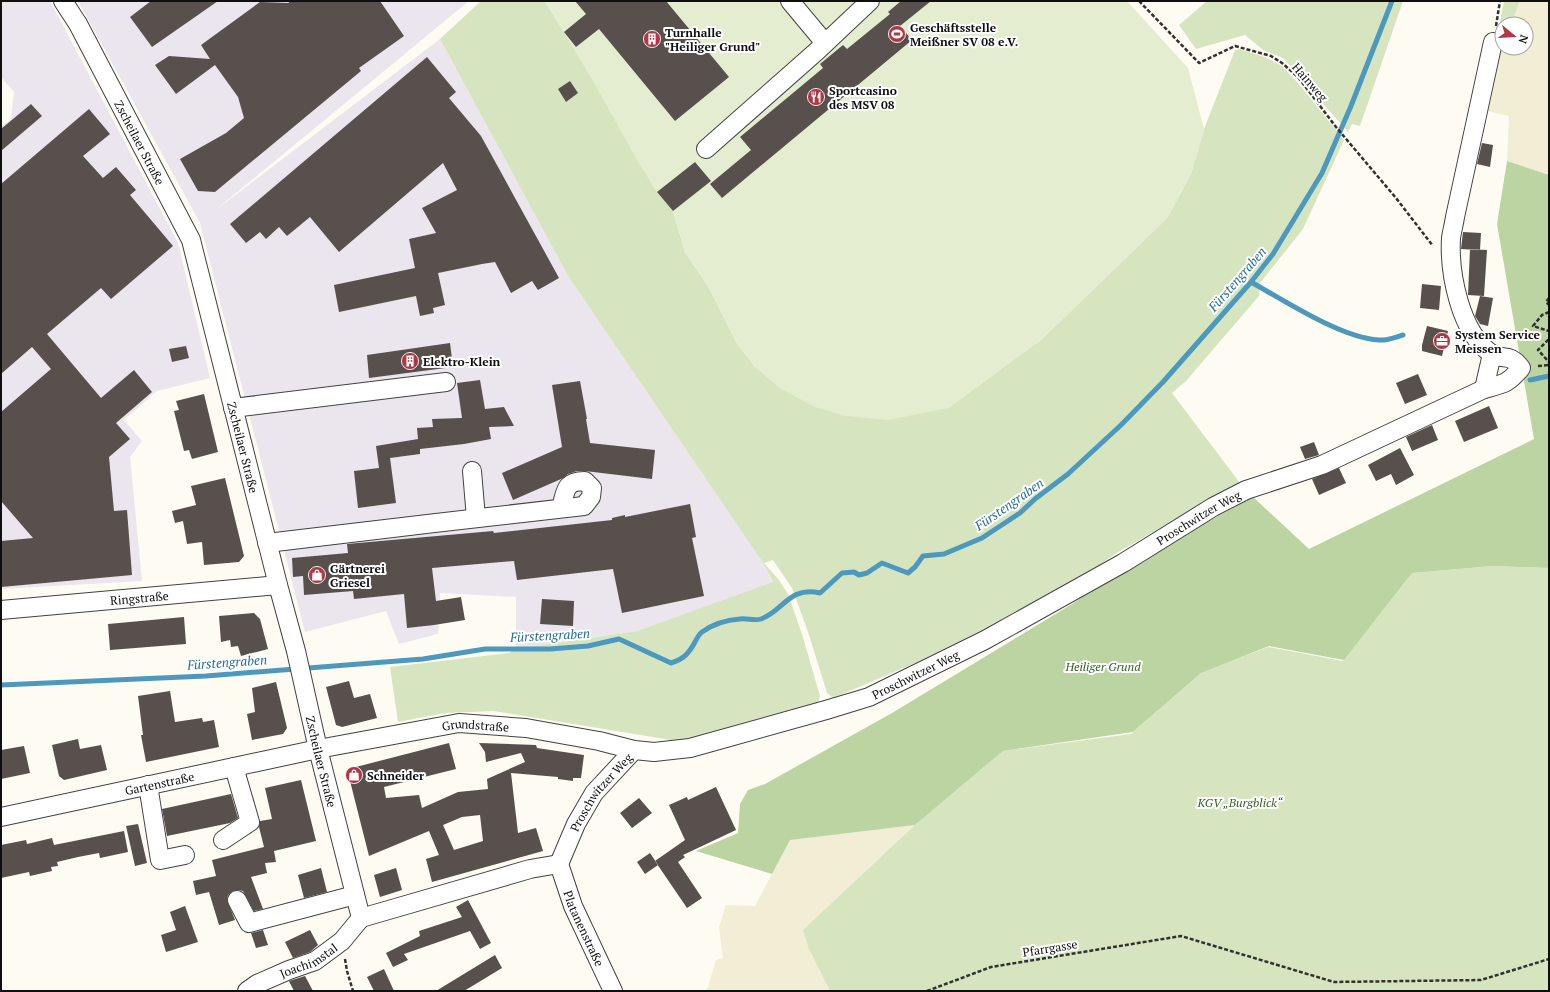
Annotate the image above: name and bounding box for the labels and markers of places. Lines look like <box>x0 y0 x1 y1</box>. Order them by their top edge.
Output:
place label: Geschäftsstelle Meißner SV 08 e.V. <box>910 20 1018 49</box>
sports icon: Geschäftsstelle Meißner SV 08 e.V. <box>887 24 907 44</box>
place label: Turnhalle "Heiliger Grund" <box>665 25 760 54</box>
building icon: Turnhalle "Heiliger Grund" <box>642 29 662 49</box>
place label: Sportcasino des MSV 08 <box>829 83 897 112</box>
restaurant icon: Sportcasino des MSV 08 <box>806 87 826 107</box>
place label: System Service Meissen <box>1455 327 1541 356</box>
office icon: System Service Meissen <box>1432 331 1452 351</box>
building icon: Elektro-Klein <box>400 351 420 371</box>
place label: Elektro-Klein <box>423 354 501 369</box>
place label: Gärtnerei Griesel <box>330 561 385 590</box>
shop icon: Gärtnerei Griesel <box>307 565 327 585</box>
shop icon: Schneider <box>344 765 364 785</box>
place label: Schneider <box>367 768 425 783</box>

